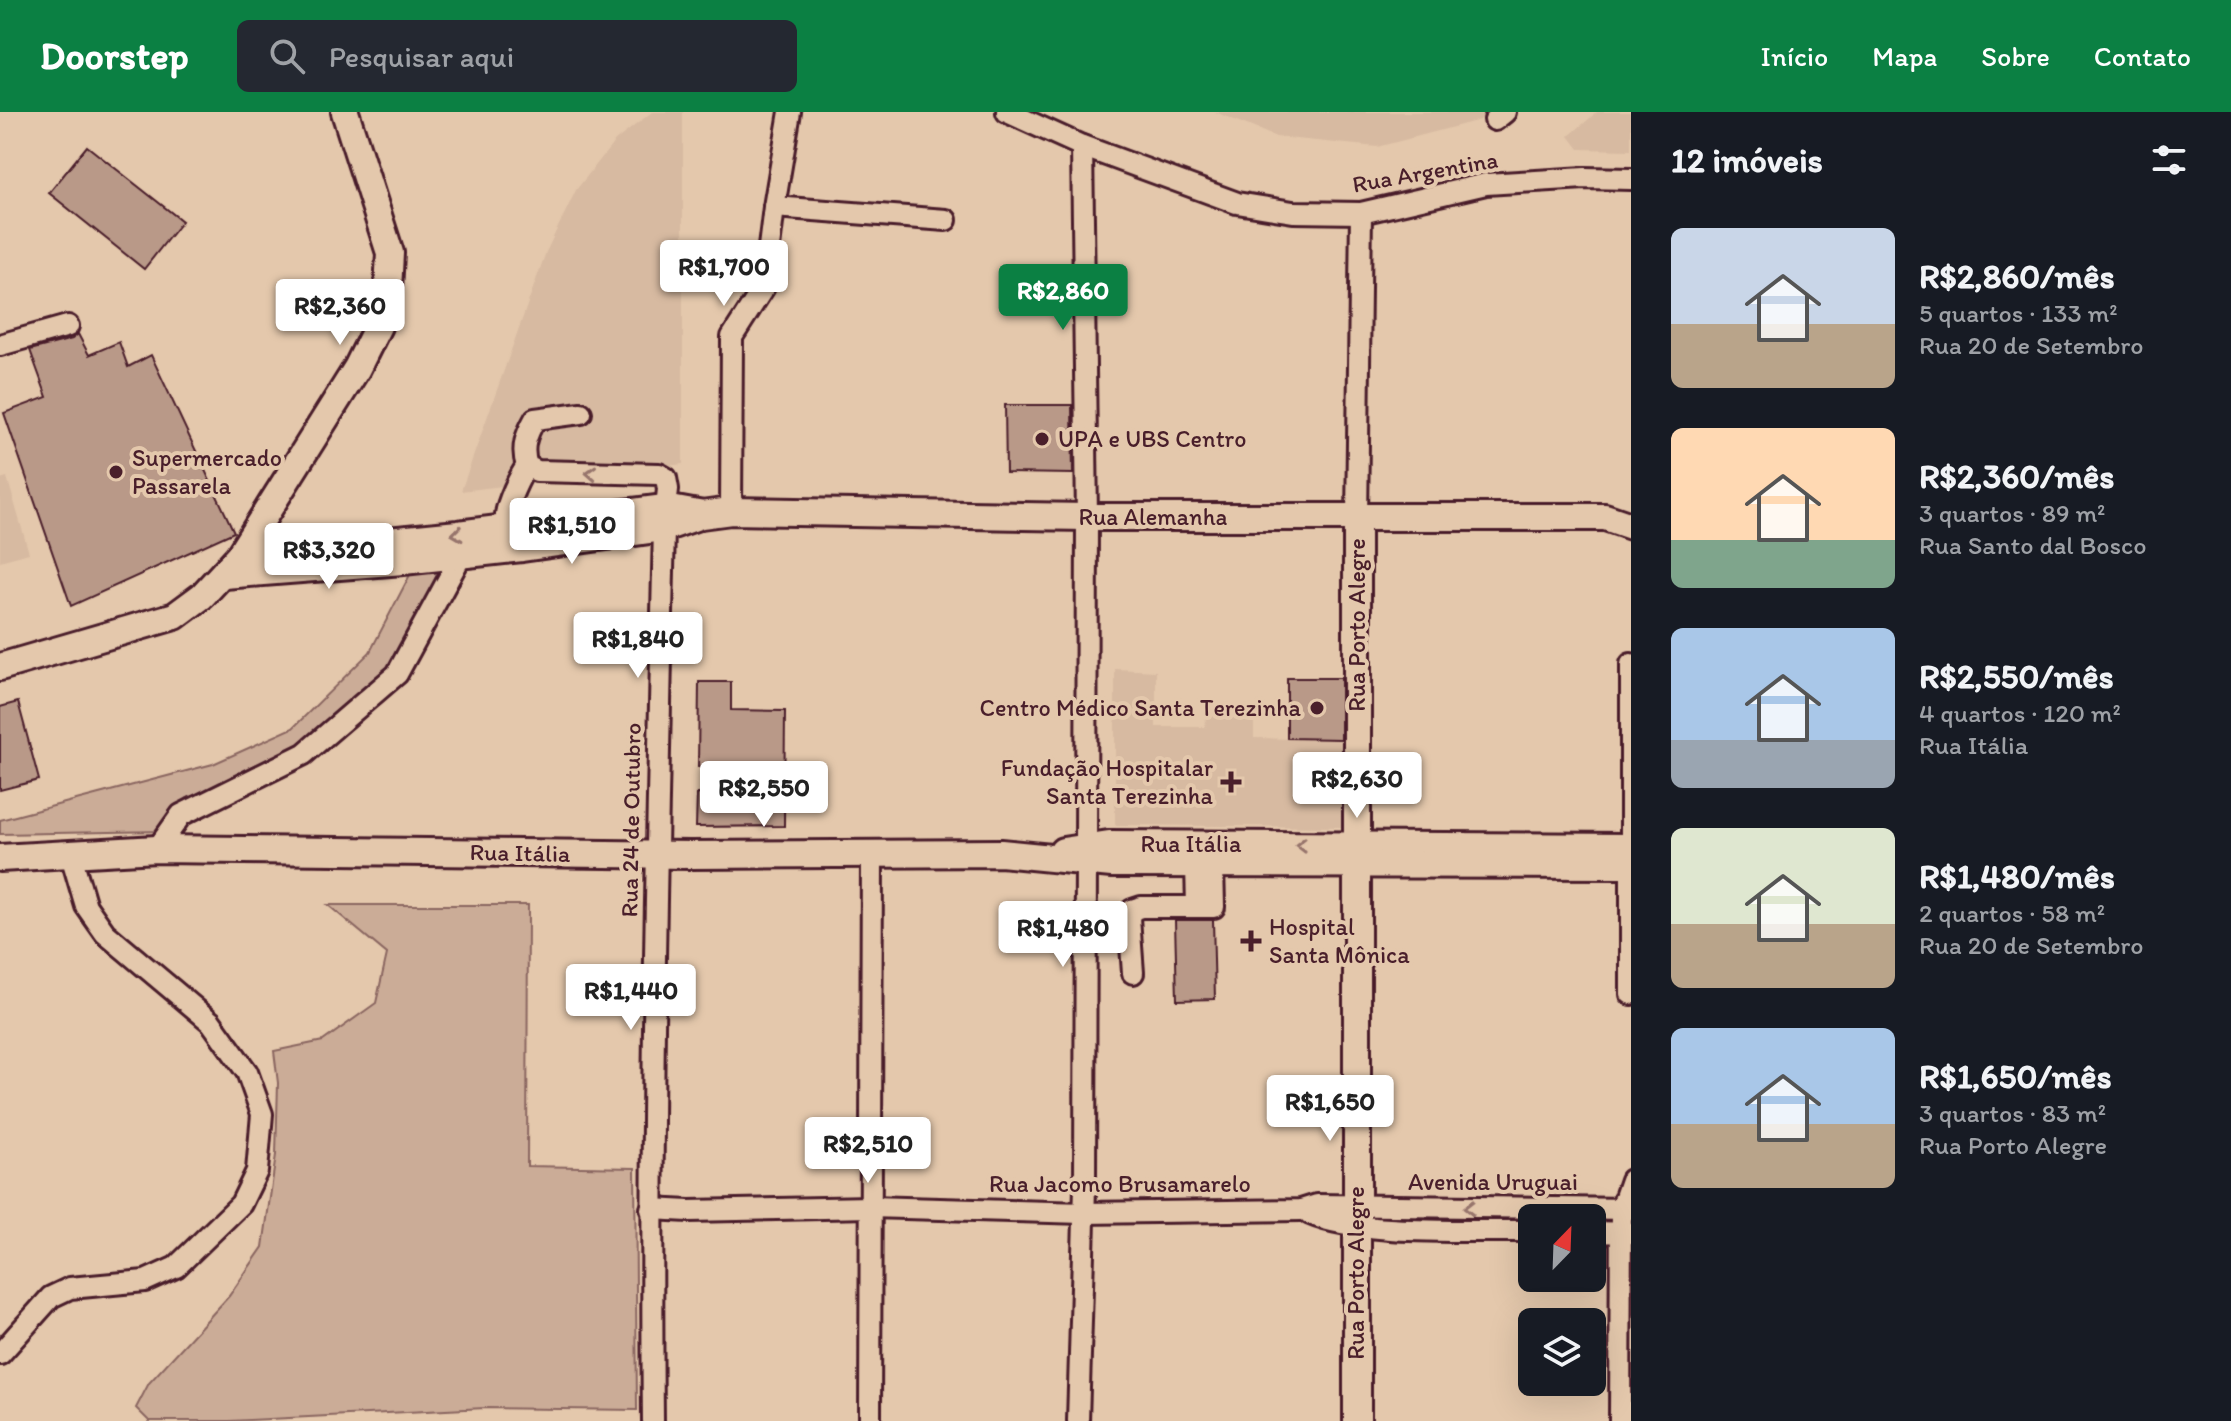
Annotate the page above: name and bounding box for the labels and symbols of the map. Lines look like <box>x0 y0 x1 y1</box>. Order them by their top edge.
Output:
street label: Rua Argentina <box>1350 144 1500 199</box>
pin: R$1,700 <box>650 240 798 308</box>
pin: R$2,860 <box>989 264 1137 332</box>
pin: R$2,360 <box>266 279 414 347</box>
place label: UPA e UBS Centro <box>1058 424 1246 453</box>
marker: UPA e UBS Centro <box>1033 430 1051 448</box>
place label: Supermercado Passarela <box>132 443 282 500</box>
marker: Supermercado Passarela <box>107 463 125 481</box>
one-way arrow <box>585 465 598 482</box>
pin: R$1,510 <box>498 498 646 566</box>
street label: Rua Alemanha <box>1079 502 1228 531</box>
pin: R$3,320 <box>255 523 403 591</box>
one-way arrow <box>450 525 463 542</box>
street label: Rua Porto Alegre <box>1342 538 1371 712</box>
pin: R$1,840 <box>564 612 712 680</box>
place label: Centro Médico Santa Terezinha <box>979 693 1301 722</box>
marker: Centro Médico Santa Terezinha <box>1308 699 1326 717</box>
street label: Rua 24 de Outubro <box>614 722 647 918</box>
pin: R$2,630 <box>1283 752 1431 820</box>
place label: Fundação Hospitalar Santa Terezinha <box>1001 753 1214 810</box>
pin: R$2,550 <box>690 761 838 829</box>
marker: Fundação Hospitalar Santa Terezinha <box>1220 771 1242 793</box>
street label: Rua Itália <box>1141 829 1242 858</box>
one-way arrow <box>1294 836 1307 854</box>
street label: Rua Itália <box>469 837 571 868</box>
pin: R$1,480 <box>989 901 1137 969</box>
place label: Hospital Santa Mônica <box>1269 912 1410 969</box>
marker: Hospital Santa Mônica <box>1240 930 1262 952</box>
pin: R$1,440 <box>557 964 705 1032</box>
pin: R$1,650 <box>1256 1075 1404 1143</box>
pin: R$2,510 <box>794 1117 942 1185</box>
street label: Avenida Uruguai <box>1408 1167 1578 1196</box>
street label: Rua Jacomo Brusamarelo <box>989 1169 1251 1198</box>
street label: Rua Porto Alegre <box>1341 1186 1370 1360</box>
one-way arrow <box>1462 1199 1475 1217</box>
north arrow <box>1518 1204 1606 1292</box>

